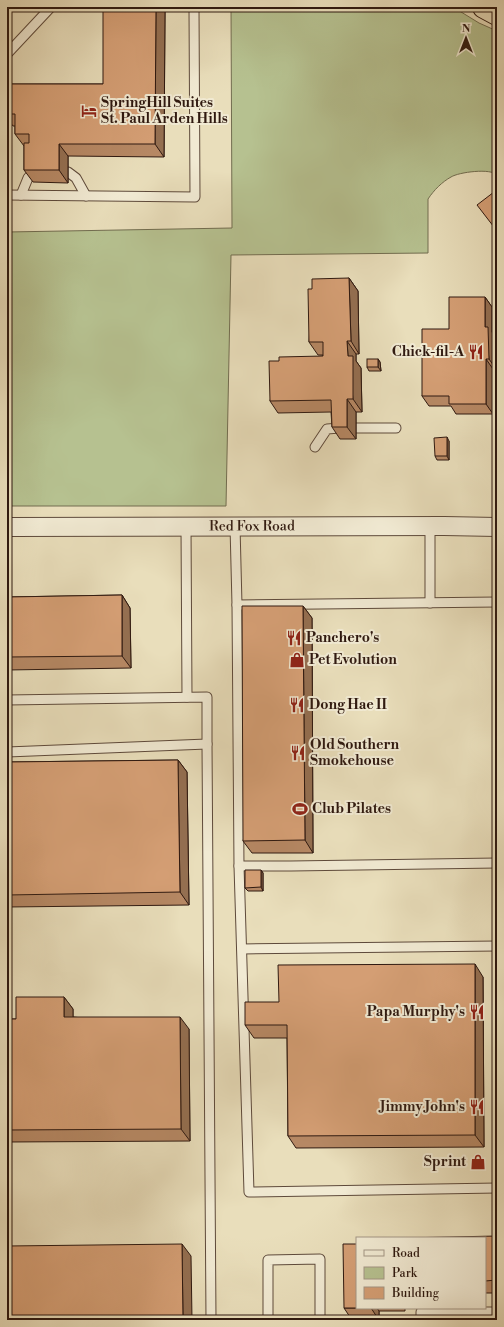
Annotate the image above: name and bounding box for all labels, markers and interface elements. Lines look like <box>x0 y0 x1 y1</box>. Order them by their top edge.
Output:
north arrow <box>446 18 486 58</box>
text: N <box>462 22 471 36</box>
place label: SpringHill Suites St. Paul Arden Hills <box>101 94 228 128</box>
hotel icon: SpringHill Suites St. Paul Arden Hills <box>80 102 98 120</box>
place label: Chick-fil-A <box>392 343 465 361</box>
restaurant icon: Chick-fil-A <box>467 343 485 361</box>
street label: Red Fox Road <box>209 517 295 536</box>
restaurant icon: Panchero's <box>285 629 303 647</box>
place label: Panchero's <box>306 629 379 647</box>
shop icon: Pet Evolution <box>288 651 306 669</box>
place label: Pet Evolution <box>309 651 397 669</box>
restaurant icon: Dong Hae II <box>288 696 306 714</box>
place label: Dong Hae II <box>309 696 387 714</box>
place label: Old Southern Smokehouse <box>310 736 400 770</box>
restaurant icon: Old Southern Smokehouse <box>289 744 307 762</box>
sports icon: Club Pilates <box>291 800 309 818</box>
place label: Club Pilates <box>312 800 391 818</box>
place label: Papa Murphy's <box>367 1003 465 1021</box>
restaurant icon: Papa Murphy's <box>468 1003 486 1021</box>
place label: Jimmy John's <box>378 1098 465 1116</box>
restaurant icon: Jimmy John's <box>468 1098 486 1116</box>
place label: Sprint <box>424 1153 467 1171</box>
shop icon: Sprint <box>469 1153 487 1171</box>
legend <box>356 1237 486 1309</box>
text: Road <box>392 1246 420 1261</box>
text: Park <box>392 1266 418 1281</box>
text: Building <box>391 1286 440 1301</box>

